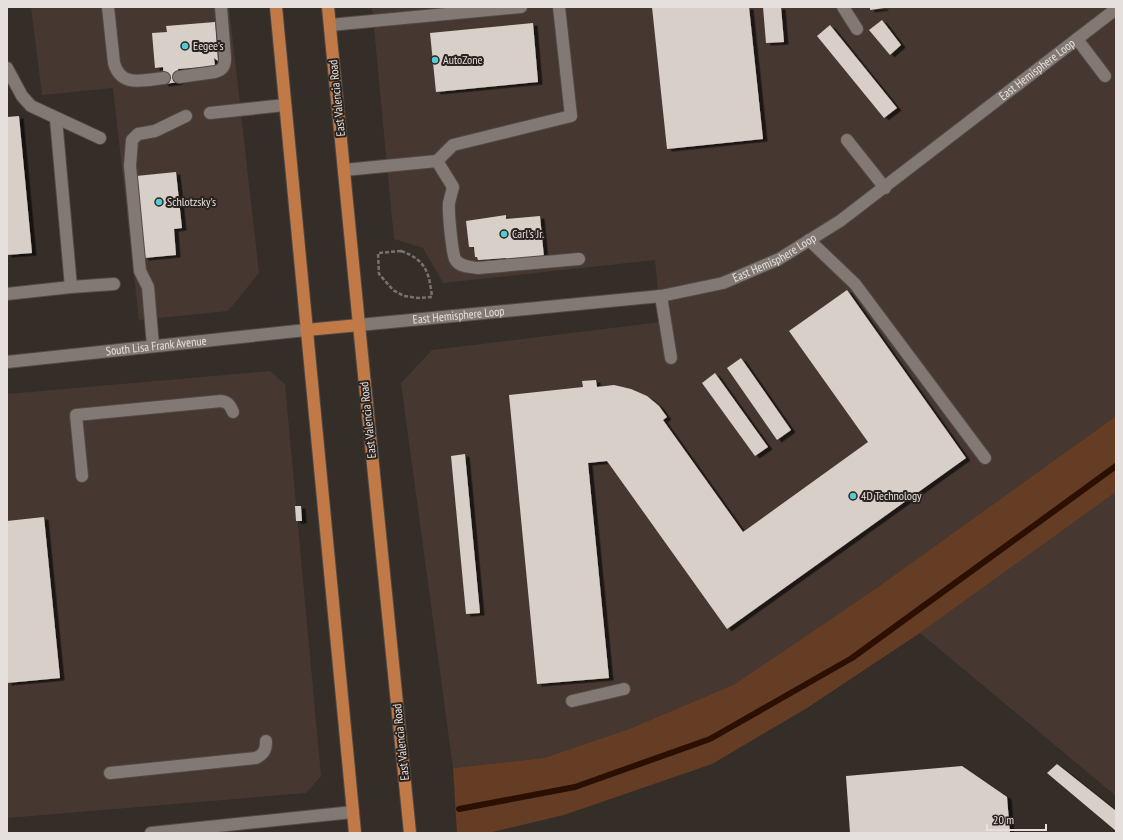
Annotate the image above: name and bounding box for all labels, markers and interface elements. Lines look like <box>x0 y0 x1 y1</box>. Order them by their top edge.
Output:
street label: East Hemisphere Loop <box>996 35 1078 103</box>
place label: Eegee's <box>193 38 223 53</box>
marker: Eegee's <box>180 41 190 51</box>
place label: AutoZone <box>443 52 483 67</box>
marker: AutoZone <box>430 55 440 65</box>
street label: East Valencia Road <box>325 59 348 137</box>
place label: Schlotzsky's <box>167 194 216 209</box>
marker: Schlotzsky's <box>154 197 164 207</box>
place label: Carl's Jr. <box>512 226 544 241</box>
marker: Carl's Jr. <box>499 229 509 239</box>
street label: East Hemisphere Loop <box>730 230 819 285</box>
street label: East Hemisphere Loop <box>412 303 505 327</box>
street label: South Lisa Frank Avenue <box>105 333 207 358</box>
street label: East Valencia Road <box>356 381 379 459</box>
place label: 4D Technology <box>861 488 922 503</box>
marker: 4D Technology <box>848 491 858 501</box>
street label: East Valencia Road <box>389 703 412 781</box>
scale bar <box>987 806 1046 832</box>
text: 20 m <box>993 812 1014 827</box>

